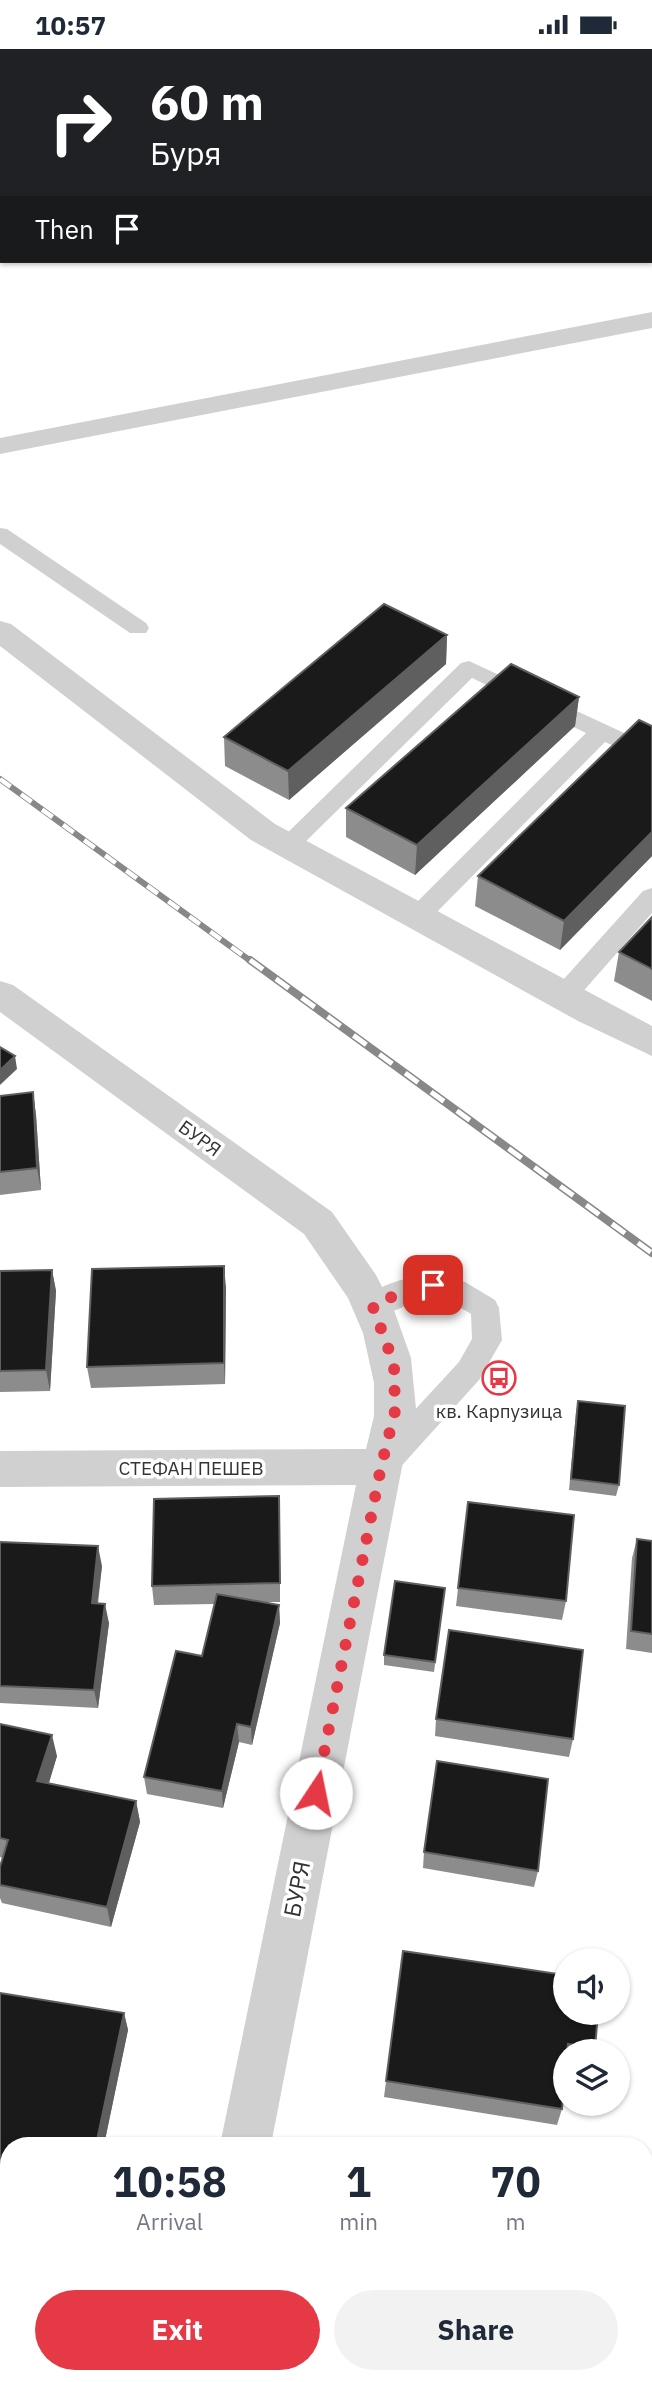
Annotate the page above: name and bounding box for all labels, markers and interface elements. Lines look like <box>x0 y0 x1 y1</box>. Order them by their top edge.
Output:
text: 10:57 <box>35 8 106 42</box>
text: 60 m <box>150 70 264 133</box>
icon: right <box>35 77 126 168</box>
text: Буря <box>150 132 222 174</box>
icon: arrive <box>108 210 146 248</box>
text: Then <box>35 212 94 246</box>
street label: БУРЯ <box>174 1115 226 1161</box>
pin <box>403 1255 463 1315</box>
icon: arrive <box>414 1266 452 1304</box>
bus stop icon: кв. Карпузица <box>480 1359 518 1397</box>
place label: кв. Карпузица <box>436 1399 562 1423</box>
street label: СТЕФАН ПЕШЕВ <box>118 1456 264 1480</box>
position arrow <box>279 1756 353 1830</box>
street label: БУРЯ <box>276 1858 316 1919</box>
map controls <box>553 1948 630 2116</box>
button: sound <box>553 1948 630 2025</box>
button: layers <box>553 2039 630 2116</box>
text: 10:58 <box>112 2154 227 2209</box>
text: 1 <box>346 2154 371 2209</box>
text: 70 <box>490 2154 541 2209</box>
text: Arrival <box>136 2206 203 2236</box>
text: min <box>339 2206 378 2236</box>
text: m <box>505 2206 526 2236</box>
button: Exit <box>35 2290 320 2370</box>
button: Share <box>334 2290 618 2370</box>

